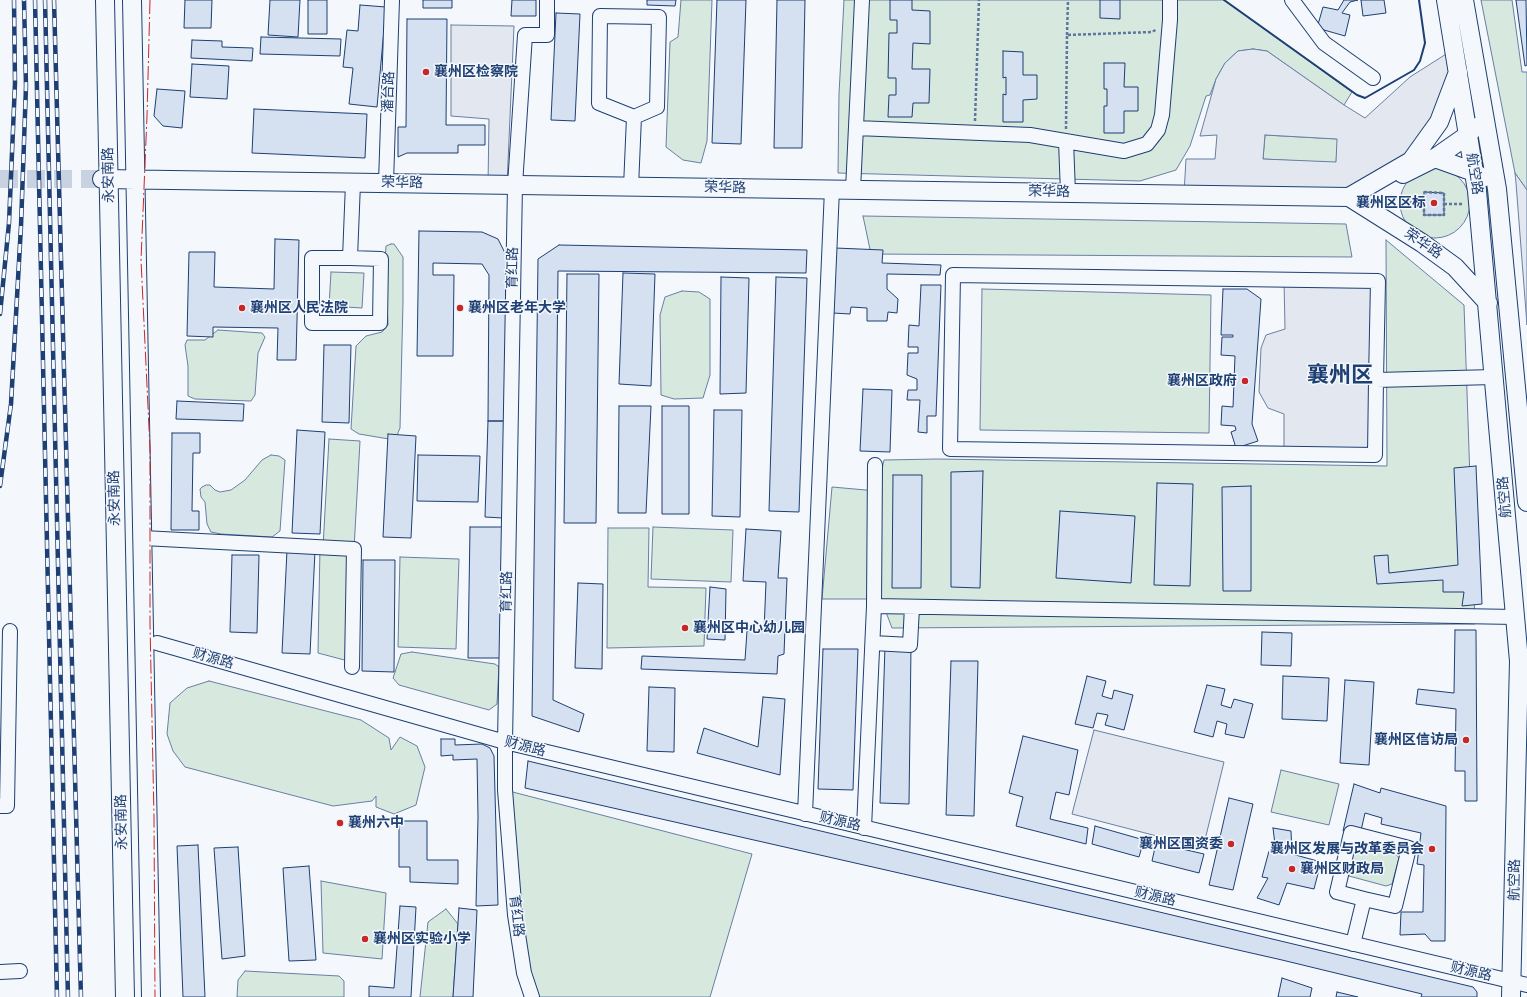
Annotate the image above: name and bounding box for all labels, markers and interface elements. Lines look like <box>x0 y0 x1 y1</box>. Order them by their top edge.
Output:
place label: 襄州区检察院 <box>434 64 518 80</box>
marker: 襄州区检察院 <box>421 67 431 77</box>
street label: 潘台路 <box>380 71 398 113</box>
street label: 永安南路 <box>100 147 118 203</box>
street label: 航空路 <box>1462 152 1486 196</box>
street label: 荣华路 <box>381 174 423 192</box>
street label: 荣华路 <box>704 179 746 197</box>
street label: 荣华路 <box>1028 183 1070 201</box>
place label: 襄州区区标 <box>1356 195 1426 211</box>
marker: 襄州区区标 <box>1429 198 1439 208</box>
street label: 荣华路 <box>1401 225 1445 263</box>
street label: 育红路 <box>504 247 522 289</box>
place label: 襄州区人民法院 <box>250 300 348 316</box>
place label: 襄州区老年大学 <box>468 300 566 316</box>
marker: 襄州区人民法院 <box>237 303 247 313</box>
marker: 襄州区老年大学 <box>455 303 465 313</box>
district label: 襄州区 <box>1307 363 1373 389</box>
place label: 襄州区政府 <box>1167 373 1237 389</box>
marker: 襄州区政府 <box>1240 376 1250 386</box>
street label: 永安南路 <box>106 470 124 526</box>
street label: 航空路 <box>1495 475 1515 519</box>
street label: 育红路 <box>498 571 516 613</box>
place label: 襄州区中心幼儿园 <box>693 620 805 636</box>
marker: 襄州区中心幼儿园 <box>680 623 690 633</box>
street label: 财源路 <box>190 645 236 673</box>
place label: 襄州区信访局 <box>1374 732 1458 748</box>
street label: 财源路 <box>503 734 547 760</box>
marker: 襄州区信访局 <box>1461 735 1471 745</box>
street label: 永安南路 <box>113 794 131 850</box>
street label: 财源路 <box>818 809 862 835</box>
place label: 襄州六中 <box>348 815 404 831</box>
marker: 襄州六中 <box>335 818 345 828</box>
place label: 襄州区国资委 <box>1139 836 1223 852</box>
marker: 襄州区国资委 <box>1226 839 1236 849</box>
place label: 襄州区发展与改革委员会 <box>1270 841 1424 857</box>
marker: 襄州区发展与改革委员会 <box>1427 844 1437 854</box>
street label: 航空路 <box>1506 859 1524 901</box>
place label: 襄州区财政局 <box>1300 861 1384 877</box>
marker: 襄州区财政局 <box>1287 864 1297 874</box>
street label: 财源路 <box>1133 884 1177 910</box>
street label: 育红路 <box>505 894 527 938</box>
place label: 襄州区实验小学 <box>373 931 471 947</box>
marker: 襄州区实验小学 <box>360 934 370 944</box>
street label: 财源路 <box>1449 959 1493 985</box>

